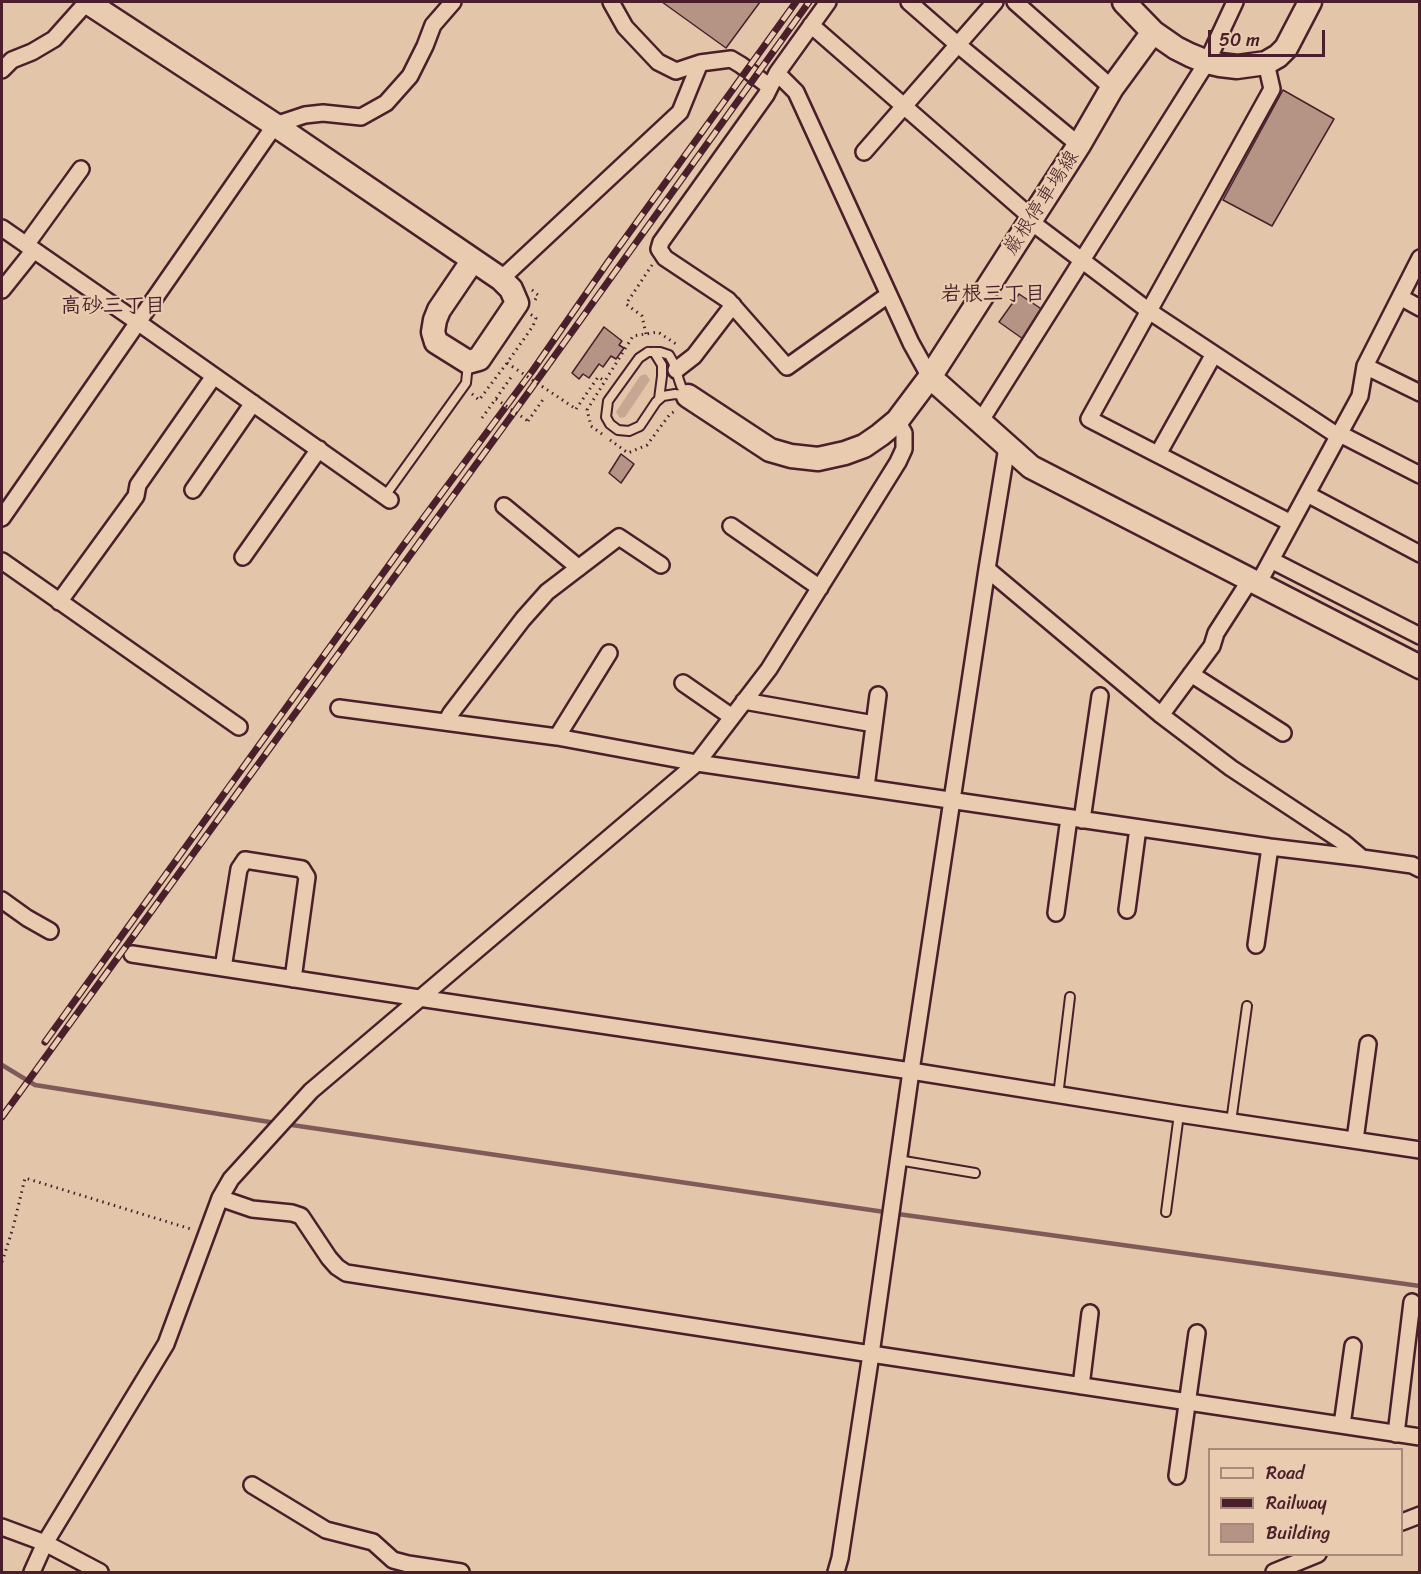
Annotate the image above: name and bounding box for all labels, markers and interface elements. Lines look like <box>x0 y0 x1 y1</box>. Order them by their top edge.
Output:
scale bar <box>1211 18 1328 56</box>
text: 50 m <box>1219 24 1260 56</box>
street label: 巌根停車場線 <box>999 146 1085 260</box>
district label: 岩根三丁目 <box>941 282 1045 308</box>
district label: 高砂三丁目 <box>61 294 165 320</box>
legend <box>1208 1448 1403 1556</box>
text: Road <box>1266 1457 1305 1489</box>
text: Railway <box>1266 1487 1327 1519</box>
text: Building <box>1266 1517 1330 1549</box>

